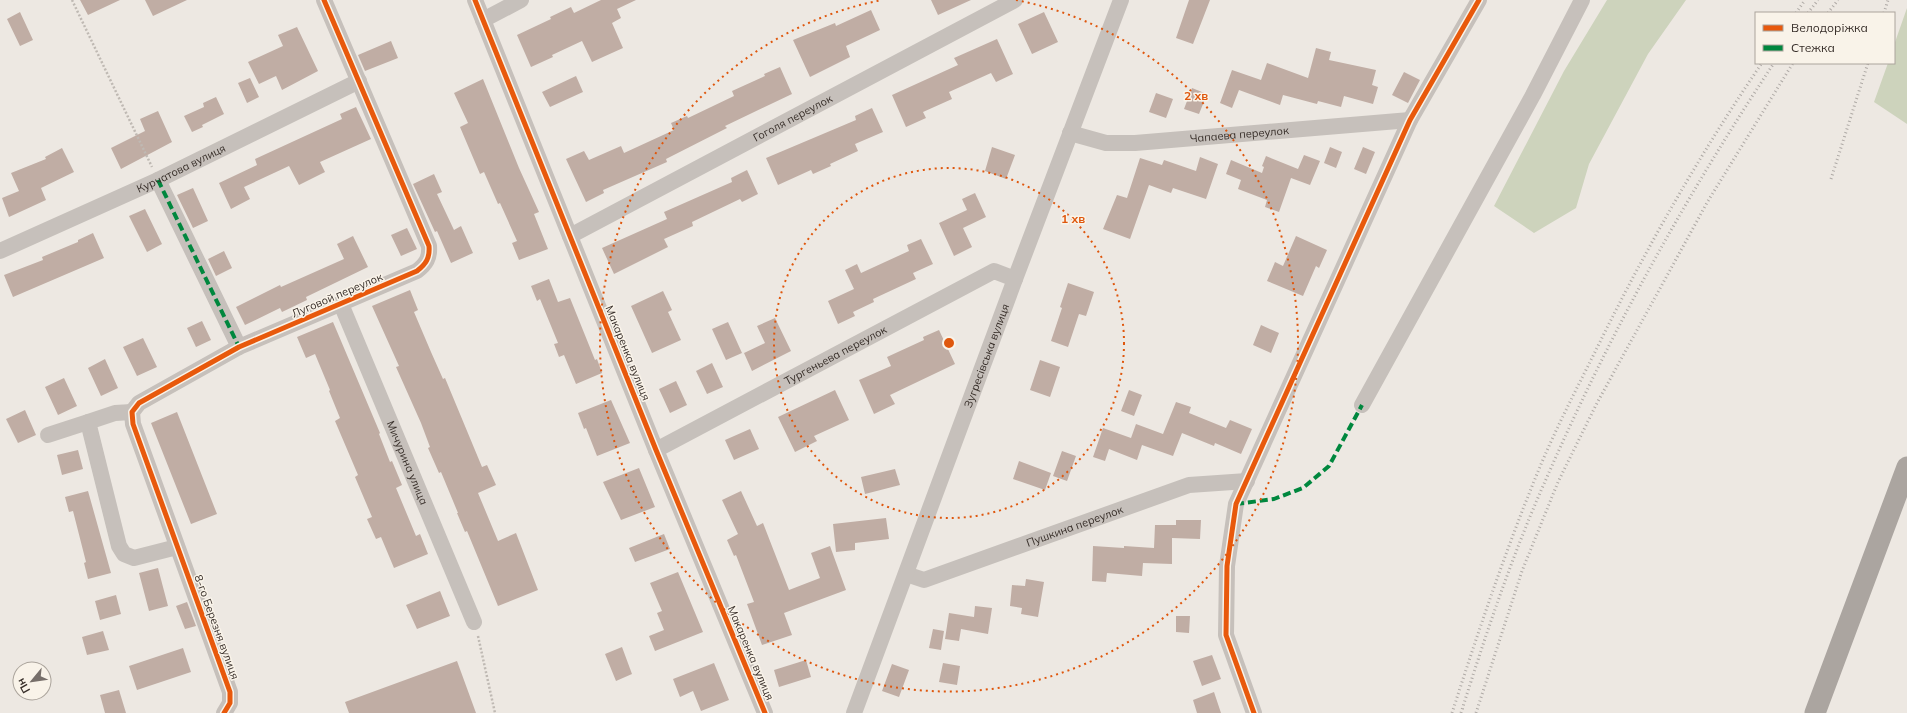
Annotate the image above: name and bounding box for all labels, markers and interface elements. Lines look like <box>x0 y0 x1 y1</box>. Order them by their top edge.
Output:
legend <box>1755 12 1895 64</box>
text: Велодоріжка <box>1791 20 1868 35</box>
text: Стежка <box>1791 40 1835 55</box>
text: 2 хв <box>1184 88 1208 103</box>
street label: Гоголя переулок <box>751 91 835 145</box>
street label: Чапаева переулок <box>1189 123 1289 145</box>
street label: Курчатова вулиця <box>134 141 228 196</box>
text: 1 хв <box>1061 211 1085 226</box>
street label: Луговой переулок <box>289 270 385 320</box>
street label: Зугресівська вулиця <box>961 302 1012 410</box>
street label: Макаренка вулиця <box>603 303 653 403</box>
street label: Тургеньева переулок <box>782 322 889 388</box>
centre of rings <box>942 336 956 350</box>
street label: Мичурина улица <box>384 419 431 507</box>
street label: Пушкина переулок <box>1024 502 1125 550</box>
street label: 8-го Березня вулиця <box>192 573 242 681</box>
street label: Макаренка вулиця <box>725 604 777 702</box>
north arrow <box>12 661 52 701</box>
text: Пн <box>13 676 33 696</box>

